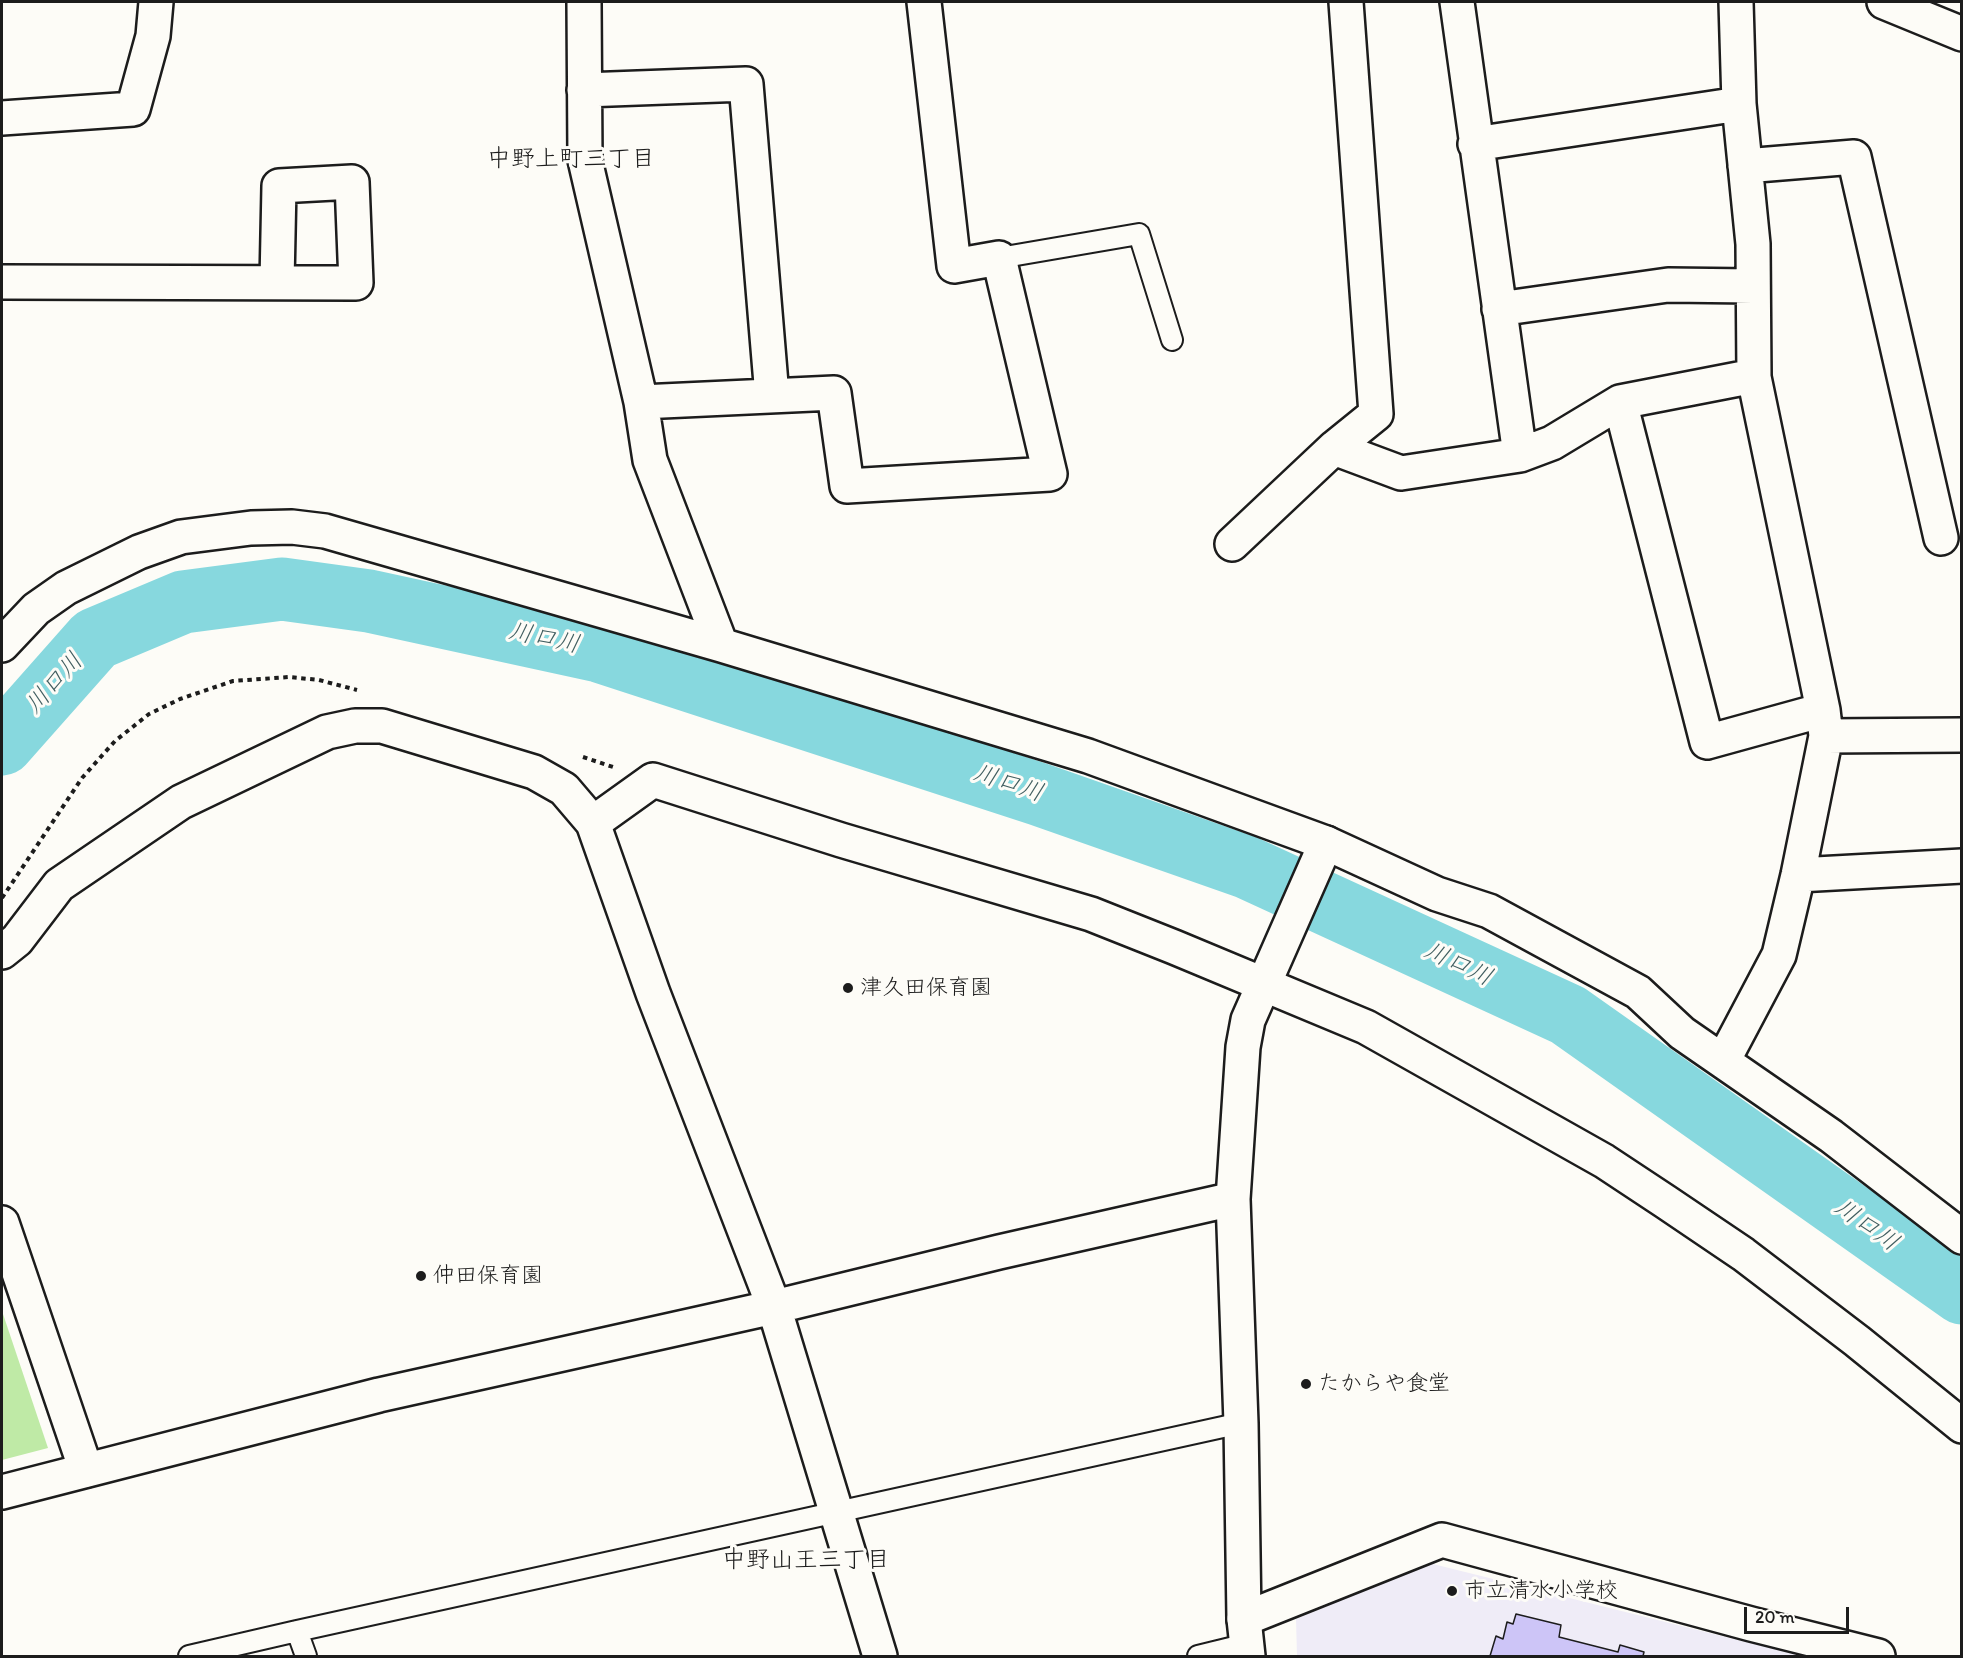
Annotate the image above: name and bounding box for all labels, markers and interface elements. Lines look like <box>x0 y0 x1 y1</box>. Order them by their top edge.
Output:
district label: 中野上町三丁目 <box>487 146 655 174</box>
water label: 川口川 <box>506 617 582 661</box>
water label: 川口川 <box>20 648 90 720</box>
water label: 川口川 <box>969 759 1047 809</box>
water label: 川口川 <box>1419 937 1497 993</box>
place label: 津久田保育園 <box>860 975 992 1001</box>
marker: 津久田保育園 <box>841 981 855 995</box>
water label: 川口川 <box>1828 1194 1904 1258</box>
place label: 仲田保育園 <box>433 1263 543 1289</box>
marker: 仲田保育園 <box>414 1269 428 1283</box>
place label: たからや食堂 <box>1318 1371 1450 1397</box>
marker: たからや食堂 <box>1299 1377 1313 1391</box>
district label: 中野山王三丁目 <box>722 1547 890 1575</box>
place label: 市立清水小学校 <box>1464 1578 1618 1604</box>
marker: 市立清水小学校 <box>1445 1584 1459 1598</box>
scale bar <box>1747 1595 1852 1633</box>
text: 20 m <box>1755 1606 1795 1628</box>

